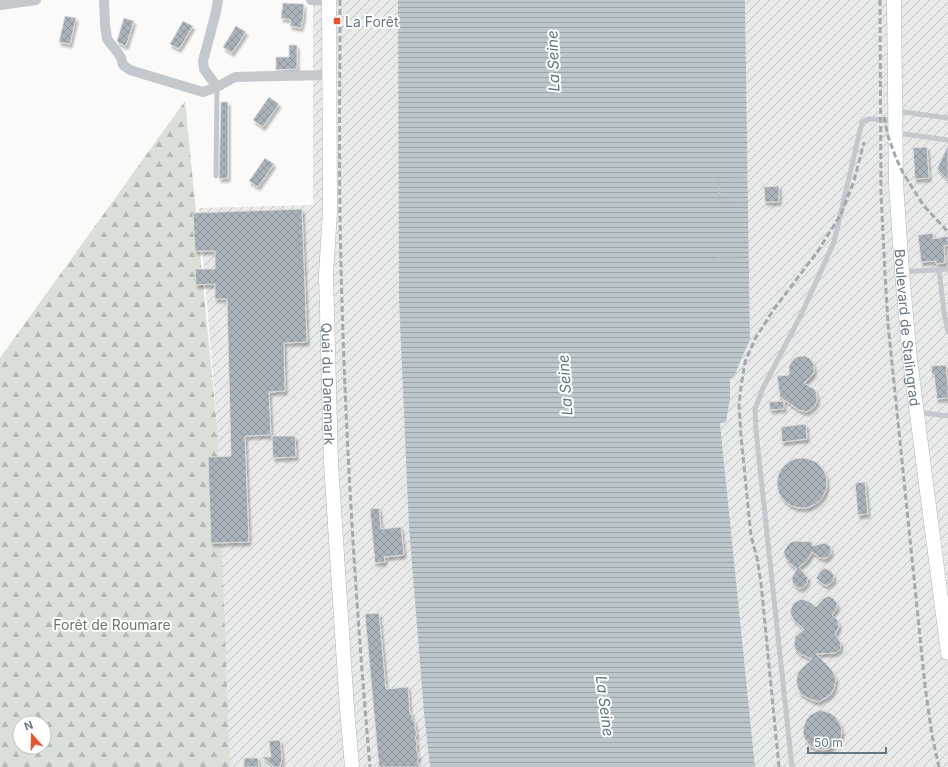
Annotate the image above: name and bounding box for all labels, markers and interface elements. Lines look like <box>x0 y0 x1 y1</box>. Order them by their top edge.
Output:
place label: La Forêt <box>345 13 399 30</box>
marker: La Forêt <box>332 16 342 26</box>
water label: La Seine <box>542 30 564 92</box>
street label: Boulevard de Stalingrad <box>892 248 924 407</box>
street label: Quai du Danemark <box>319 322 339 446</box>
water label: La Seine <box>553 354 577 416</box>
park label: Forêt de Roumare <box>53 616 171 633</box>
water label: La Seine <box>592 674 618 738</box>
north arrow <box>12 715 52 755</box>
text: N <box>22 718 35 734</box>
scale bar <box>808 729 886 755</box>
text: 50 m <box>814 735 843 750</box>

